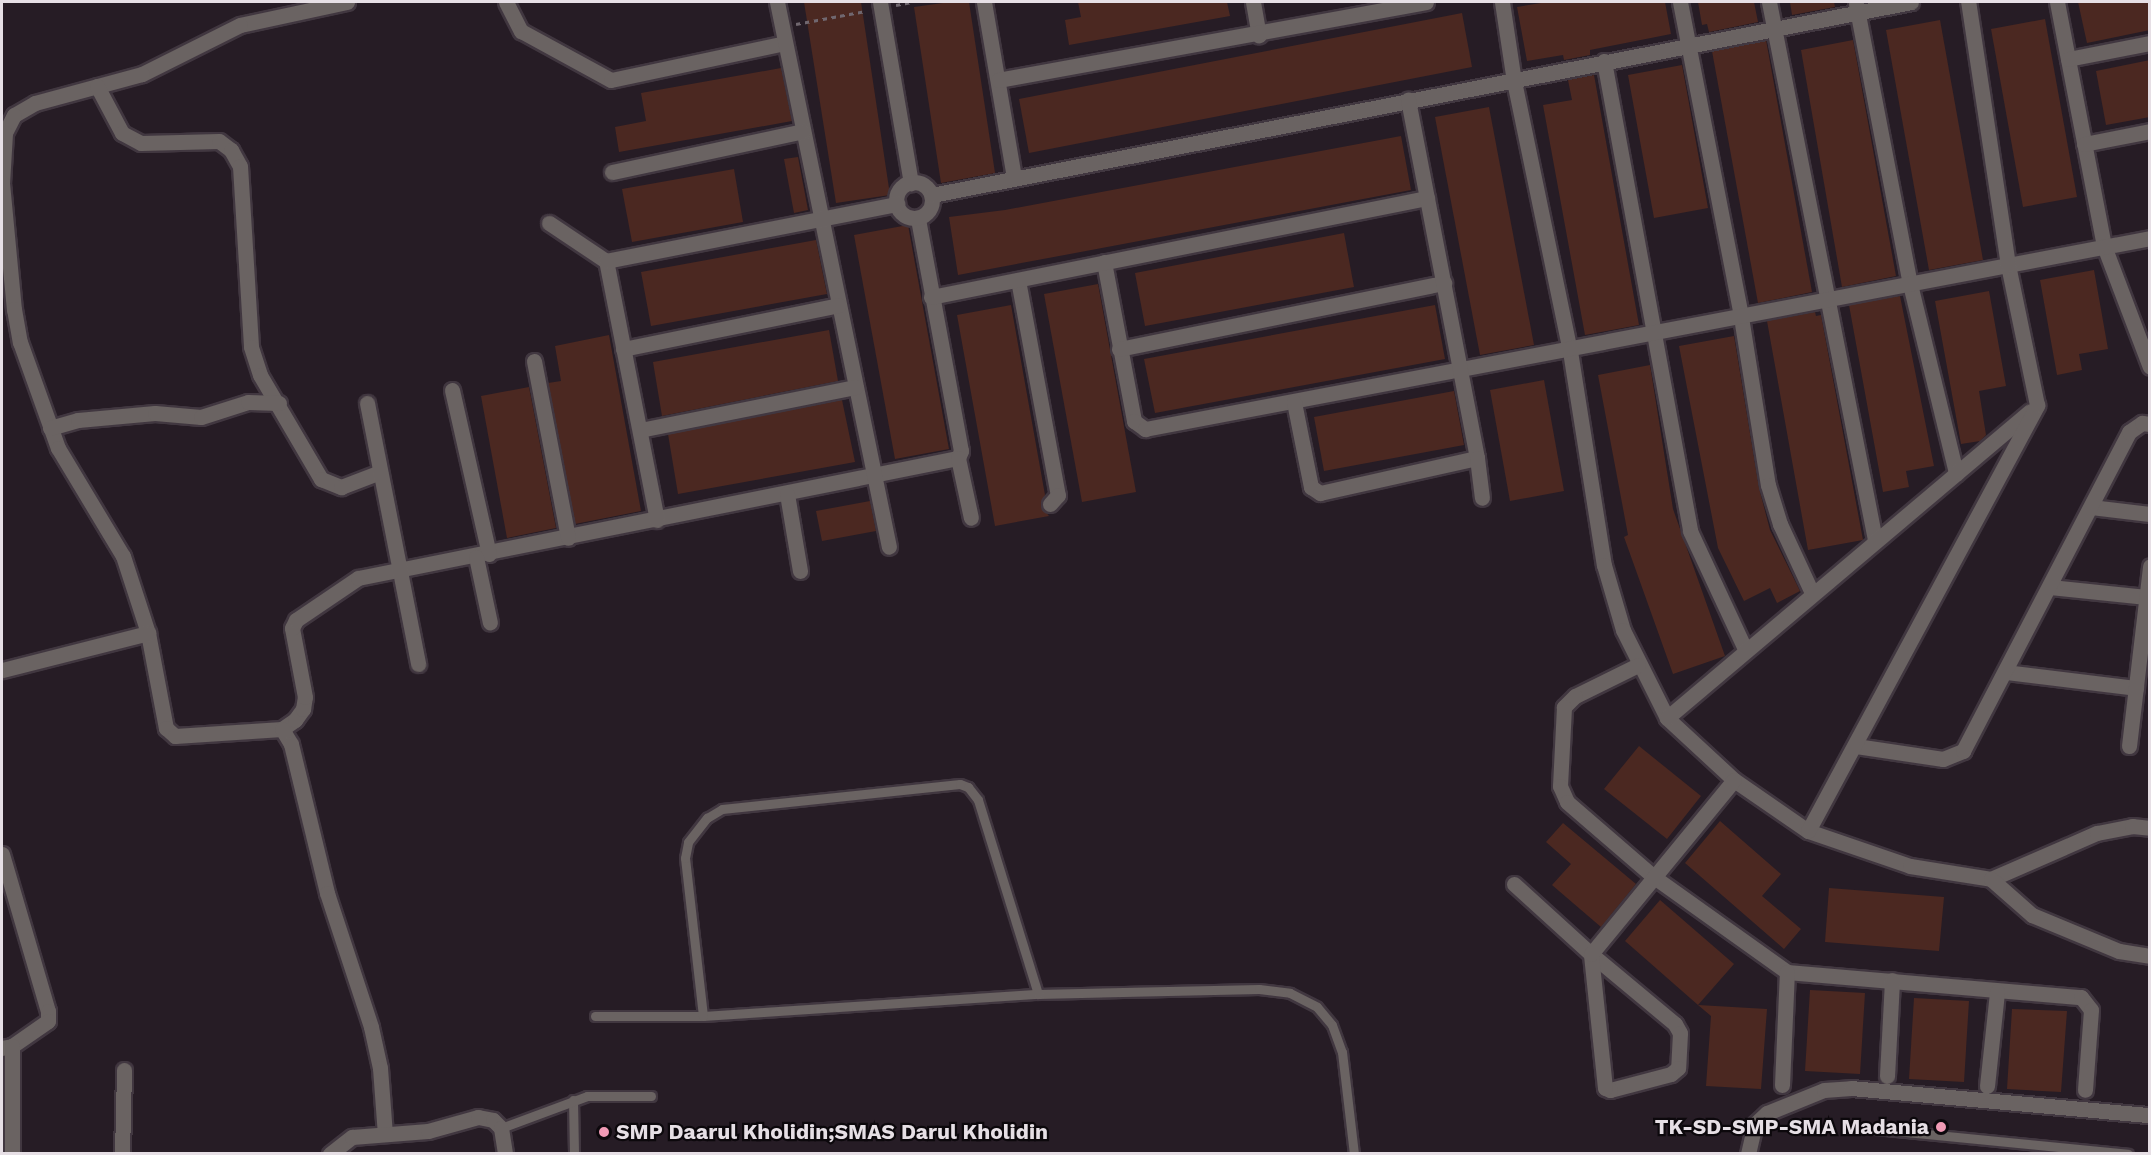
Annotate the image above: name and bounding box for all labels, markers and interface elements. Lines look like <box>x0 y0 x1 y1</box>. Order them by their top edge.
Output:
place label: TK-SD-SMP-SMA Madania <box>1654 1114 1929 1140</box>
place label: SMP Daarul Kholidin;SMAS Darul Kholidin <box>616 1119 1049 1145</box>
marker: TK-SD-SMP-SMA Madania <box>1934 1120 1948 1134</box>
marker: SMP Daarul Kholidin;SMAS Darul Kholidin <box>597 1125 611 1139</box>

